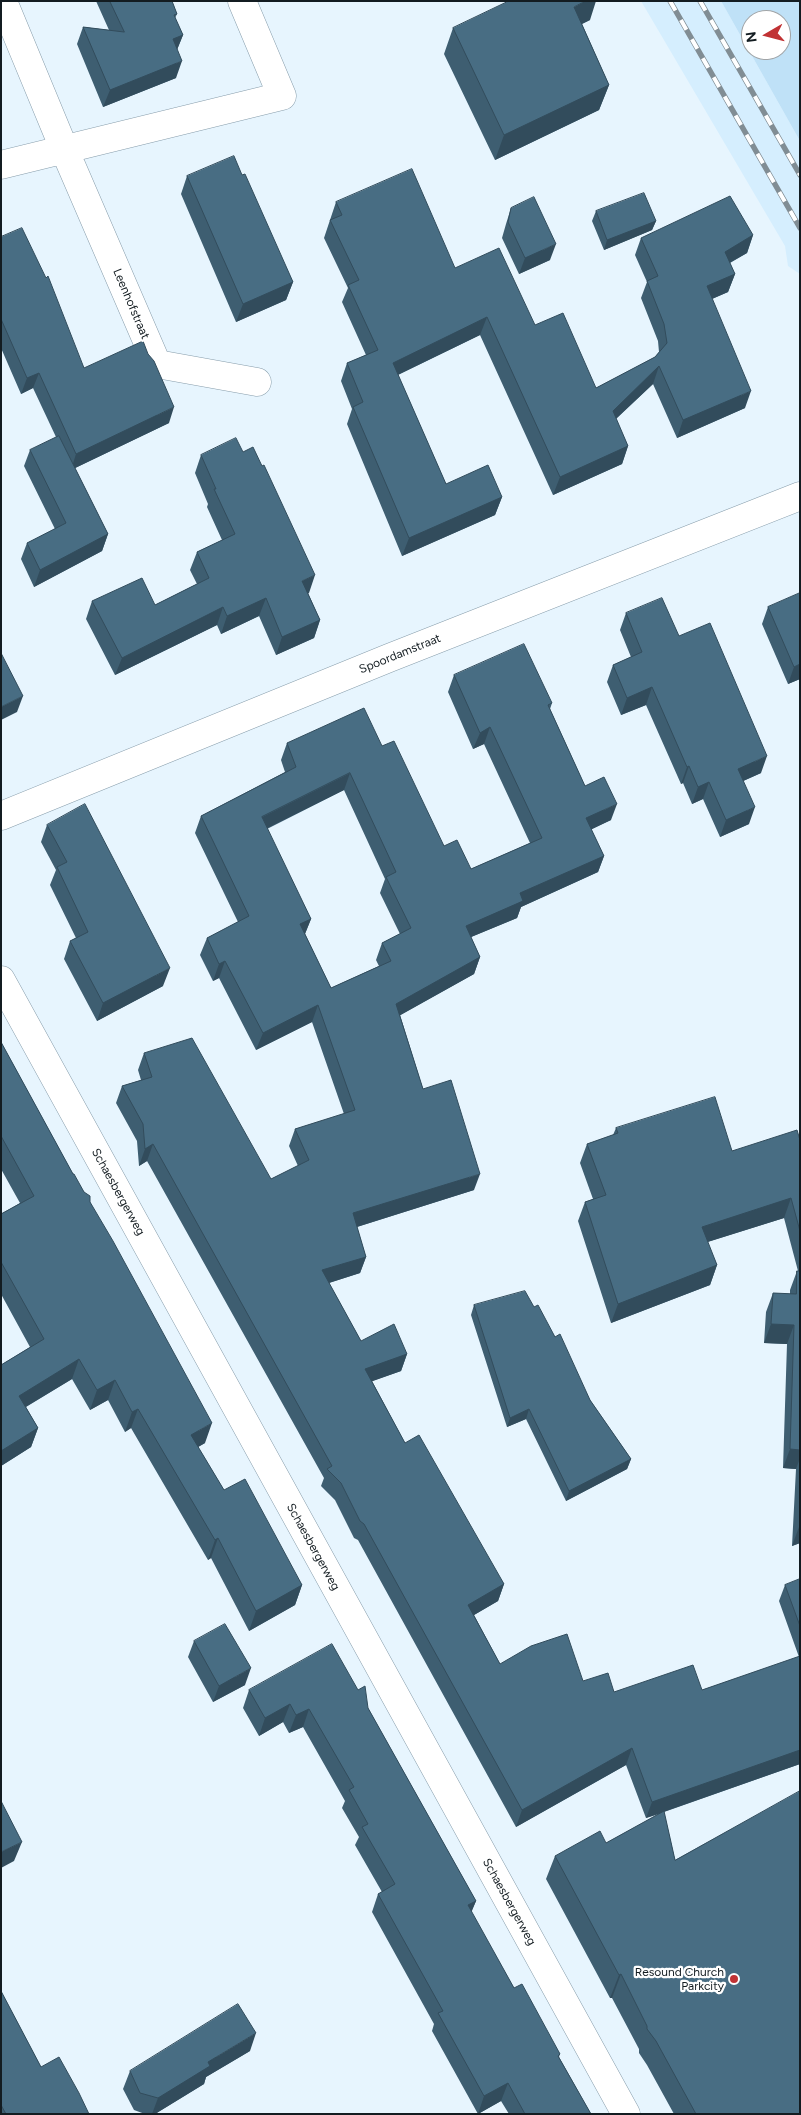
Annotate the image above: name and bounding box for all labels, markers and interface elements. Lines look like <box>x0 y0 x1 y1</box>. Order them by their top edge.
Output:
north arrow <box>741 10 791 60</box>
text: N <box>742 30 761 44</box>
street label: Leenhofstraat <box>110 267 152 341</box>
street label: Spoordamstraat <box>357 631 443 677</box>
street label: Schaesbergerweg <box>88 1146 148 1238</box>
street label: Schaesbergerweg <box>283 1501 343 1593</box>
street label: Schaesbergerweg <box>479 1856 539 1948</box>
place label: Resound Church Parkcity <box>635 1965 724 1993</box>
marker: Resound Church Parkcity <box>728 1973 740 1985</box>

